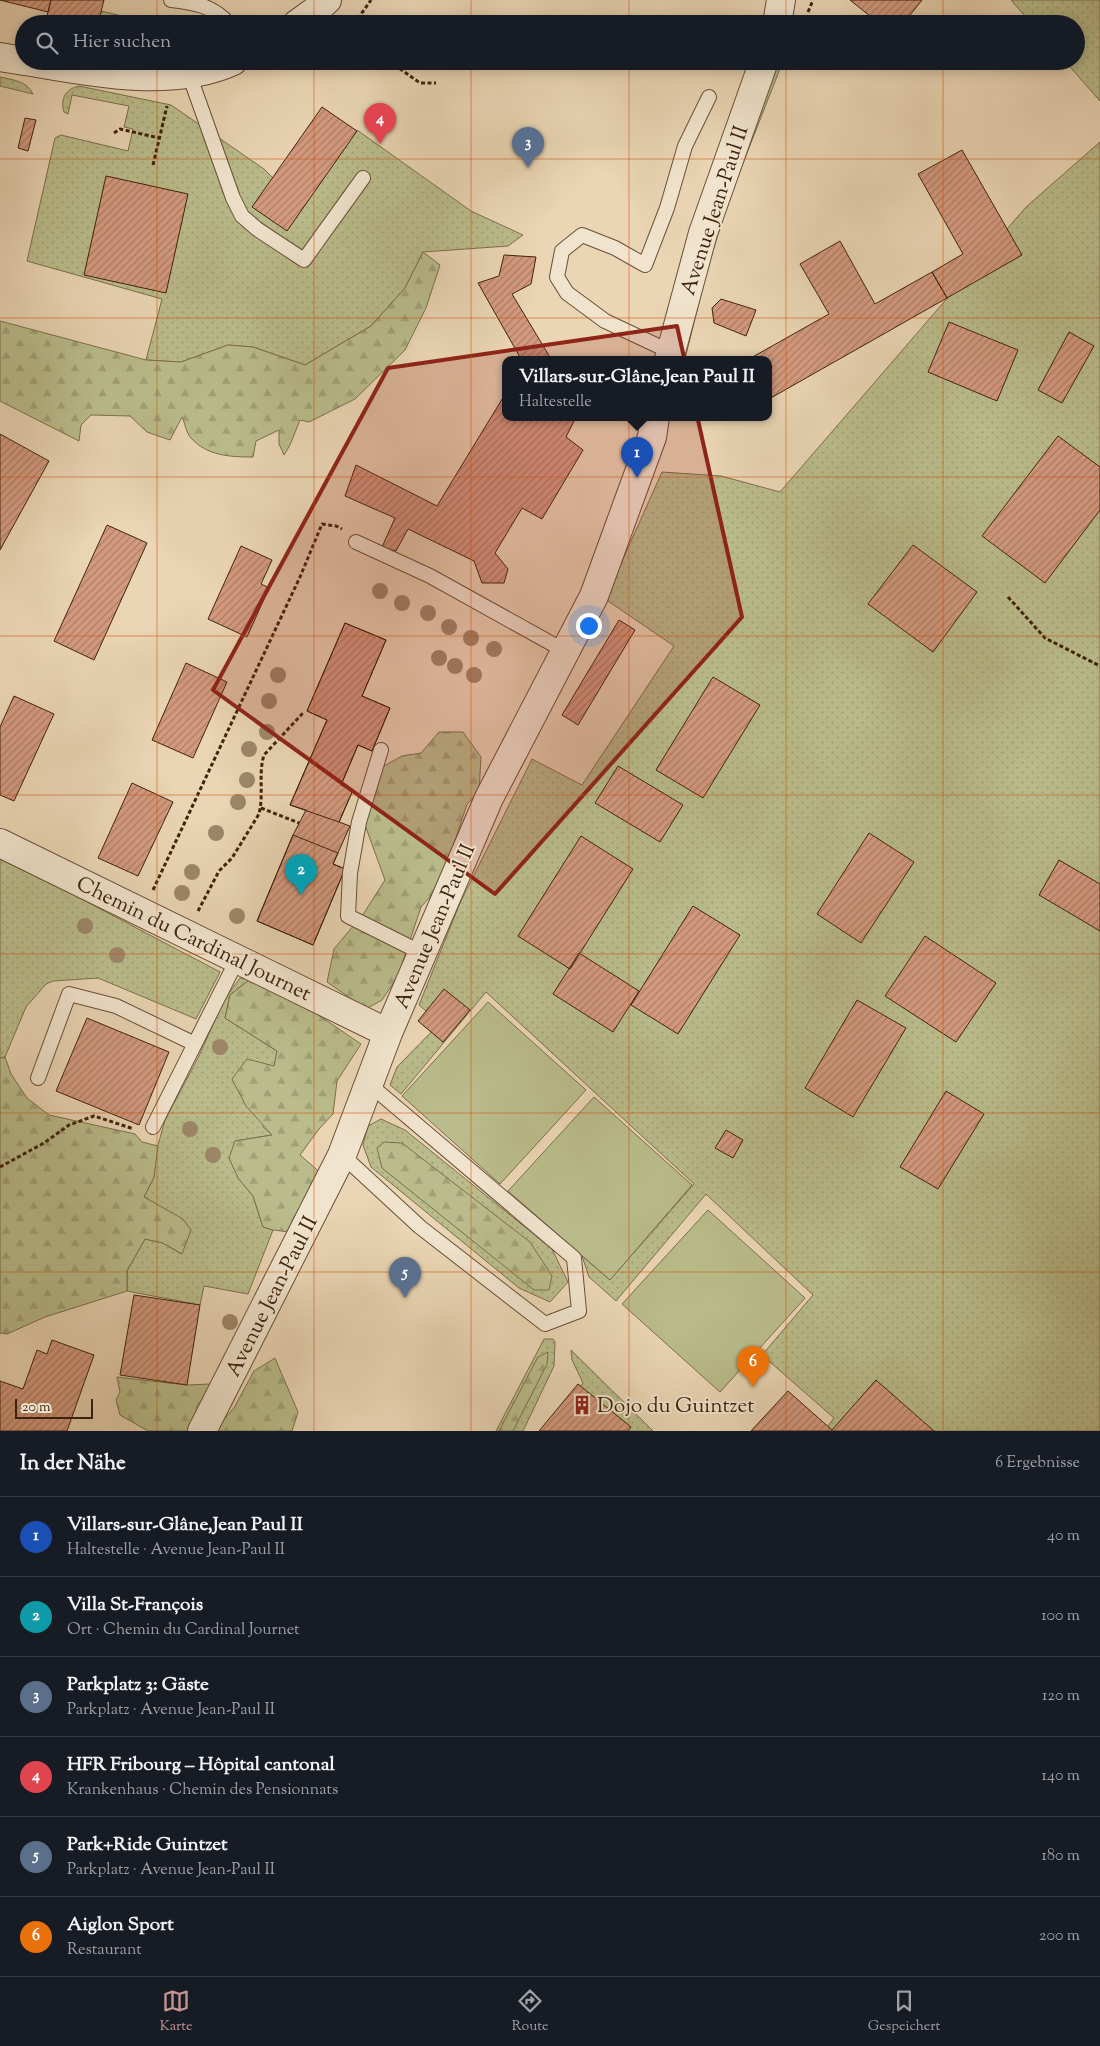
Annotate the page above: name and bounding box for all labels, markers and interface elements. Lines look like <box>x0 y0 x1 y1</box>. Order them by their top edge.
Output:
search box <box>15 15 1085 70</box>
icon: search <box>33 29 61 57</box>
text: Hier suchen <box>73 29 171 56</box>
pin: 4 <box>364 103 396 144</box>
street label: Avenue Jean-Paul II <box>674 122 757 299</box>
pin: 3 <box>512 127 544 168</box>
popup <box>502 356 772 421</box>
text: Villars-sur-Glâne,Jean Paul II <box>519 364 755 391</box>
text: Haltestelle <box>519 391 592 414</box>
pin: 1 <box>621 437 653 478</box>
your location <box>576 613 602 639</box>
street label: Avenue Jean-Paul II <box>388 840 484 1014</box>
pin: 2 <box>285 854 317 895</box>
street label: Chemin du Cardinal Journet <box>71 870 316 1010</box>
street label: Avenue Jean-Paul II <box>219 1211 326 1382</box>
pin: 5 <box>389 1257 421 1298</box>
pin: 6 <box>737 1346 769 1387</box>
place label: Dojo du Guintzet <box>597 1392 754 1422</box>
building icon: Dojo du Guintzet <box>571 1394 593 1416</box>
scale bar <box>15 1396 92 1419</box>
text: 20 m <box>22 1398 51 1418</box>
text: In der Nähe <box>20 1449 126 1479</box>
text: 6 Ergebnisse <box>995 1452 1080 1475</box>
text: Villars-sur-Glâne,Jean Paul II <box>67 1512 303 1539</box>
text: 1 <box>33 1525 39 1548</box>
text: 40 m <box>1047 1525 1080 1548</box>
text: Haltestelle · Avenue Jean-Paul II <box>67 1539 285 1562</box>
text: Villa St-François <box>67 1592 203 1619</box>
text: 2 <box>32 1605 40 1628</box>
text: 100 m <box>1041 1605 1080 1628</box>
text: Ort · Chemin du Cardinal Journet <box>67 1619 300 1642</box>
text: Parkplatz 3: Gäste <box>67 1672 209 1699</box>
text: 3 <box>33 1685 39 1708</box>
text: 120 m <box>1042 1685 1080 1708</box>
text: Parkplatz · Avenue Jean-Paul II <box>67 1699 275 1722</box>
text: HFR Fribourg – Hôpital cantonal <box>67 1752 335 1779</box>
text: 4 <box>32 1765 40 1788</box>
text: 140 m <box>1042 1765 1080 1788</box>
text: Krankenhaus · Chemin des Pensionnats <box>67 1779 338 1802</box>
text: Park+Ride Guintzet <box>67 1832 228 1859</box>
text: 5 <box>33 1845 39 1868</box>
text: 180 m <box>1041 1845 1080 1868</box>
text: Parkplatz · Avenue Jean-Paul II <box>67 1859 275 1882</box>
text: Aiglon Sport <box>67 1912 174 1939</box>
text: 6 <box>32 1925 40 1948</box>
text: 200 m <box>1039 1925 1080 1948</box>
text: Restaurant <box>67 1939 142 1962</box>
tab: Karte <box>160 1987 193 2037</box>
tab: Route <box>512 1987 549 2037</box>
tab: Gespeichert <box>868 1987 940 2037</box>

